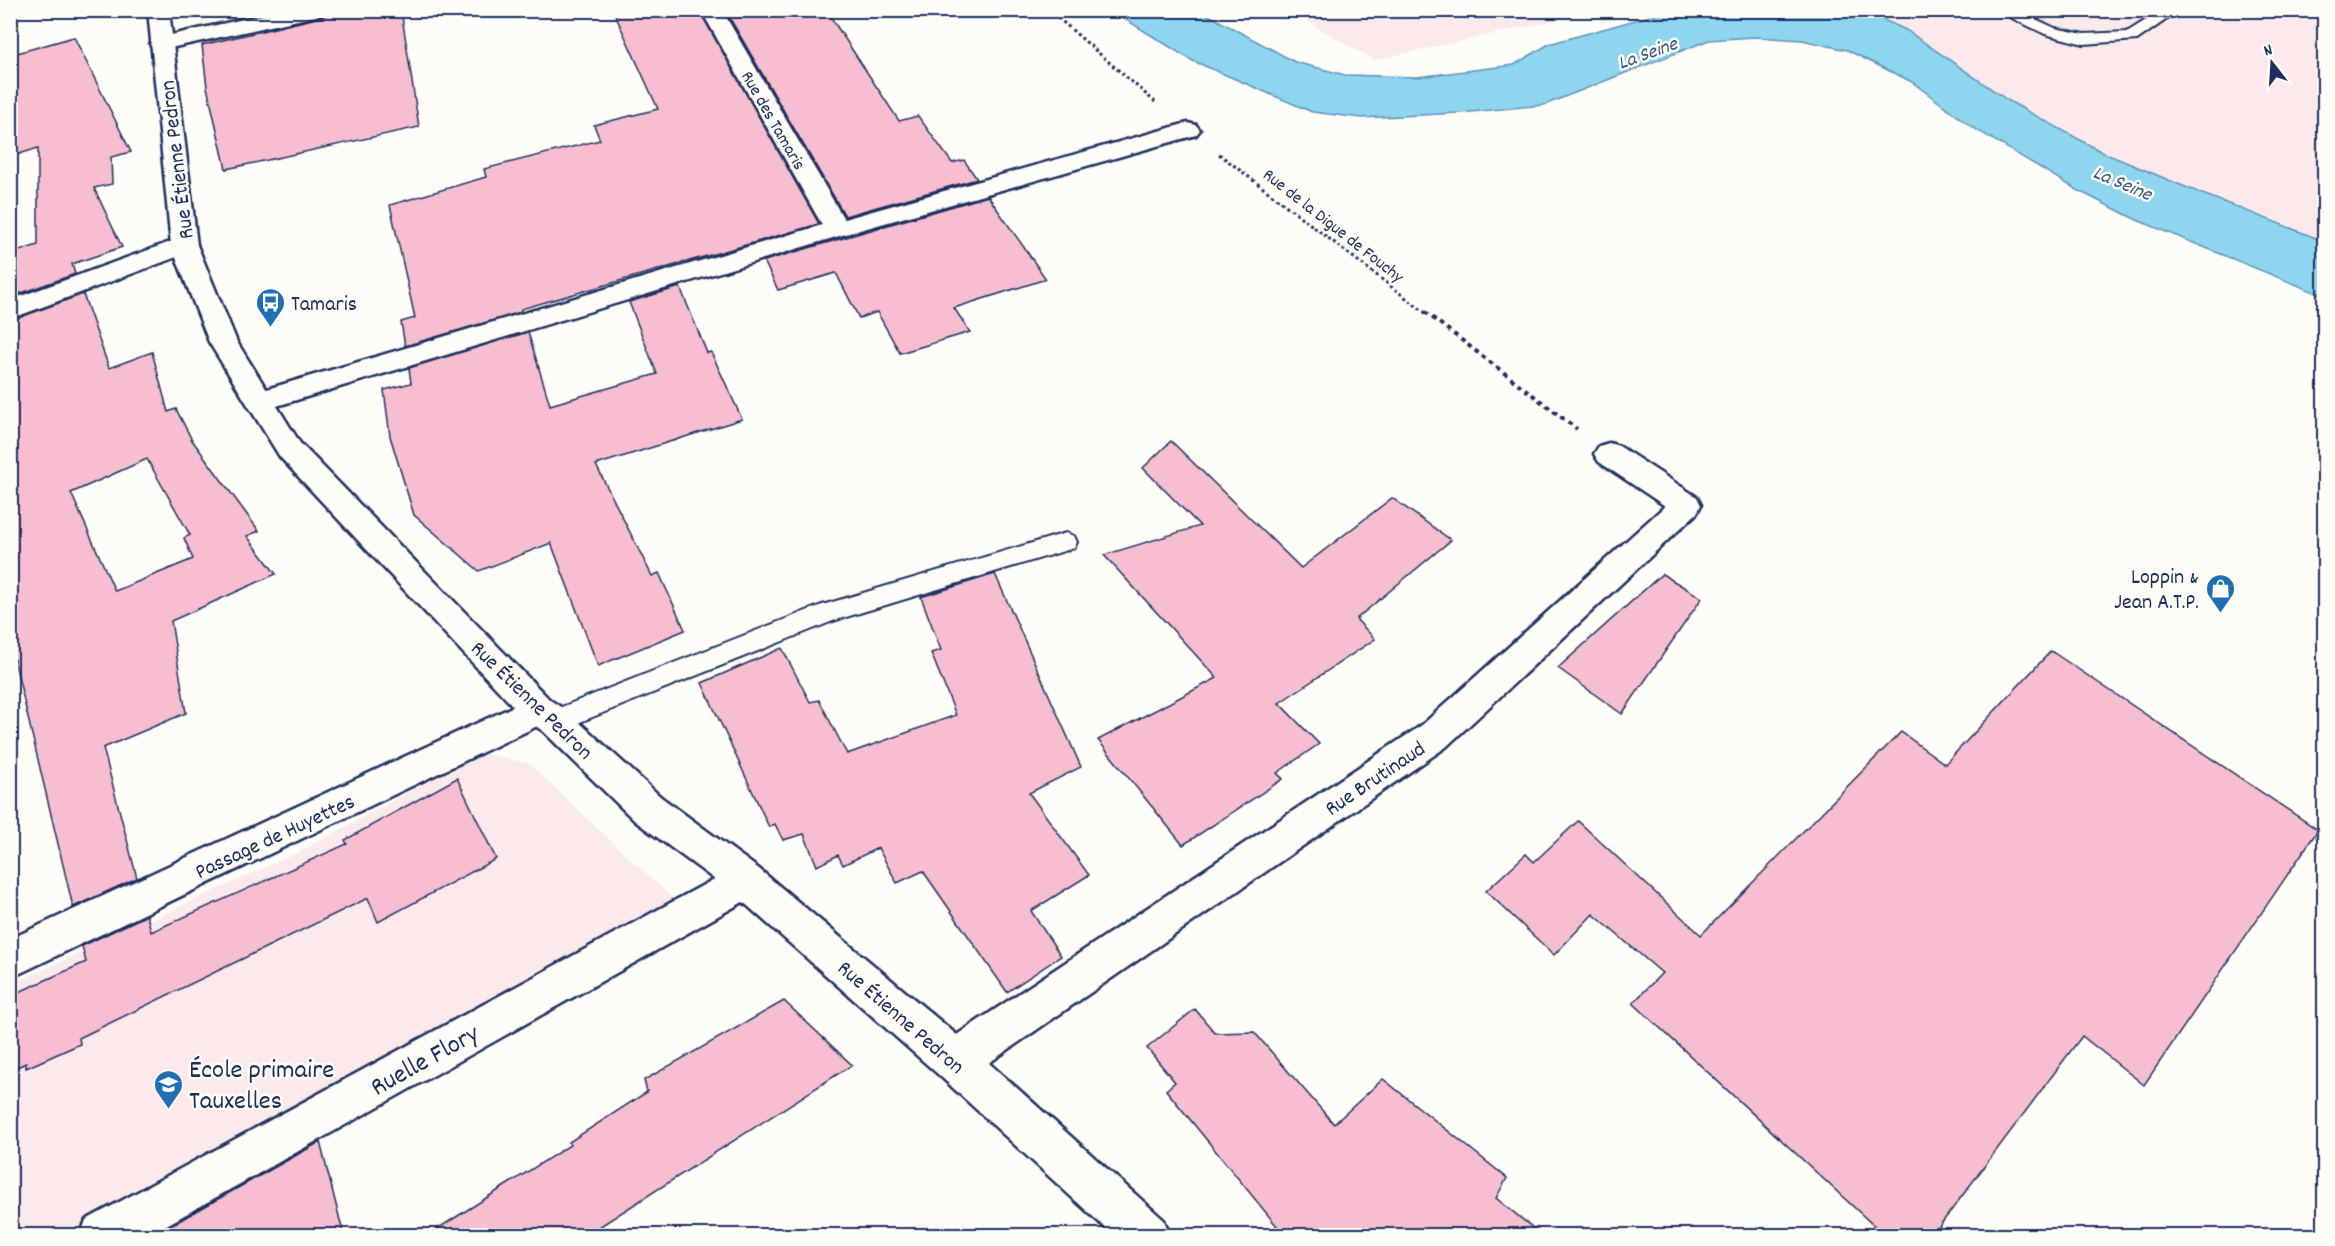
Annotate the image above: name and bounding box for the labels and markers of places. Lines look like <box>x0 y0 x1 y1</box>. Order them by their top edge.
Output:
bus stop icon: Tamaris <box>254 286 286 328</box>
place label: Tamaris <box>291 290 357 321</box>
place label: Loppin & Jean A.T.P. <box>2114 563 2199 619</box>
shop icon: Loppin & Jean A.T.P. <box>2204 572 2236 614</box>
place label: École primaire Tauxelles <box>189 1052 334 1122</box>
school or university icon: École primaire Tauxelles <box>152 1068 184 1110</box>

